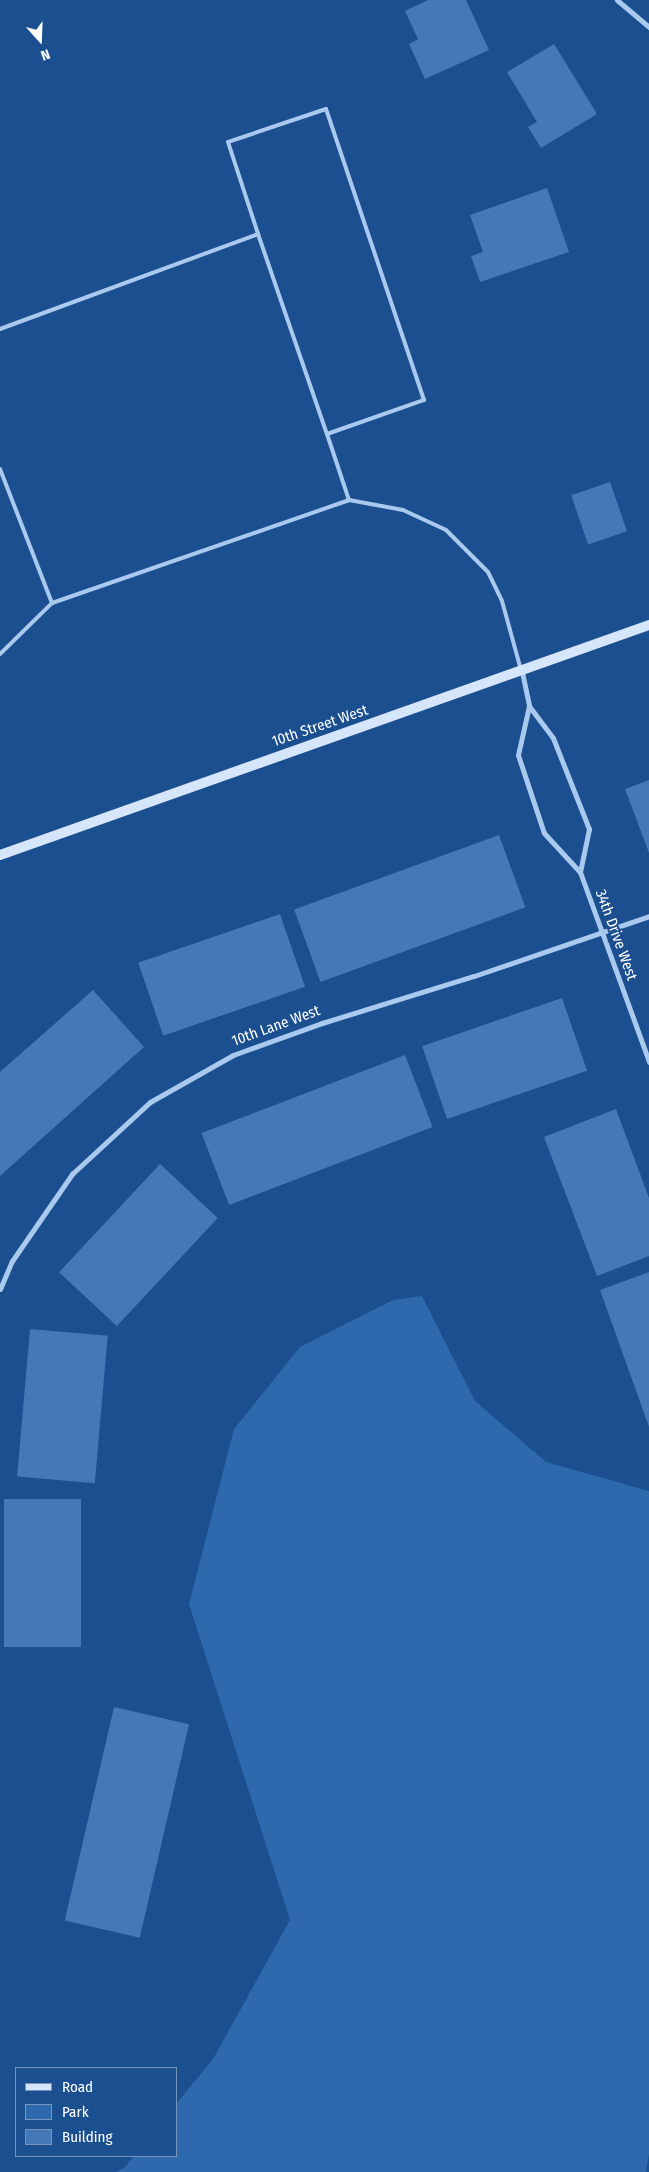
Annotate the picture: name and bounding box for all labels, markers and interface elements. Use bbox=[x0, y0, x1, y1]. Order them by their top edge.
north arrow bbox=[15, 15, 65, 65]
text: N bbox=[38, 45, 52, 64]
street label: 10th Street West bbox=[270, 701, 370, 751]
street label: 34th Drive West bbox=[591, 887, 641, 983]
street label: 10th Lane West bbox=[229, 1002, 323, 1050]
legend bbox=[15, 2067, 178, 2157]
text: Road bbox=[62, 2078, 93, 2096]
text: Park bbox=[62, 2103, 89, 2121]
text: Building bbox=[62, 2128, 113, 2146]

